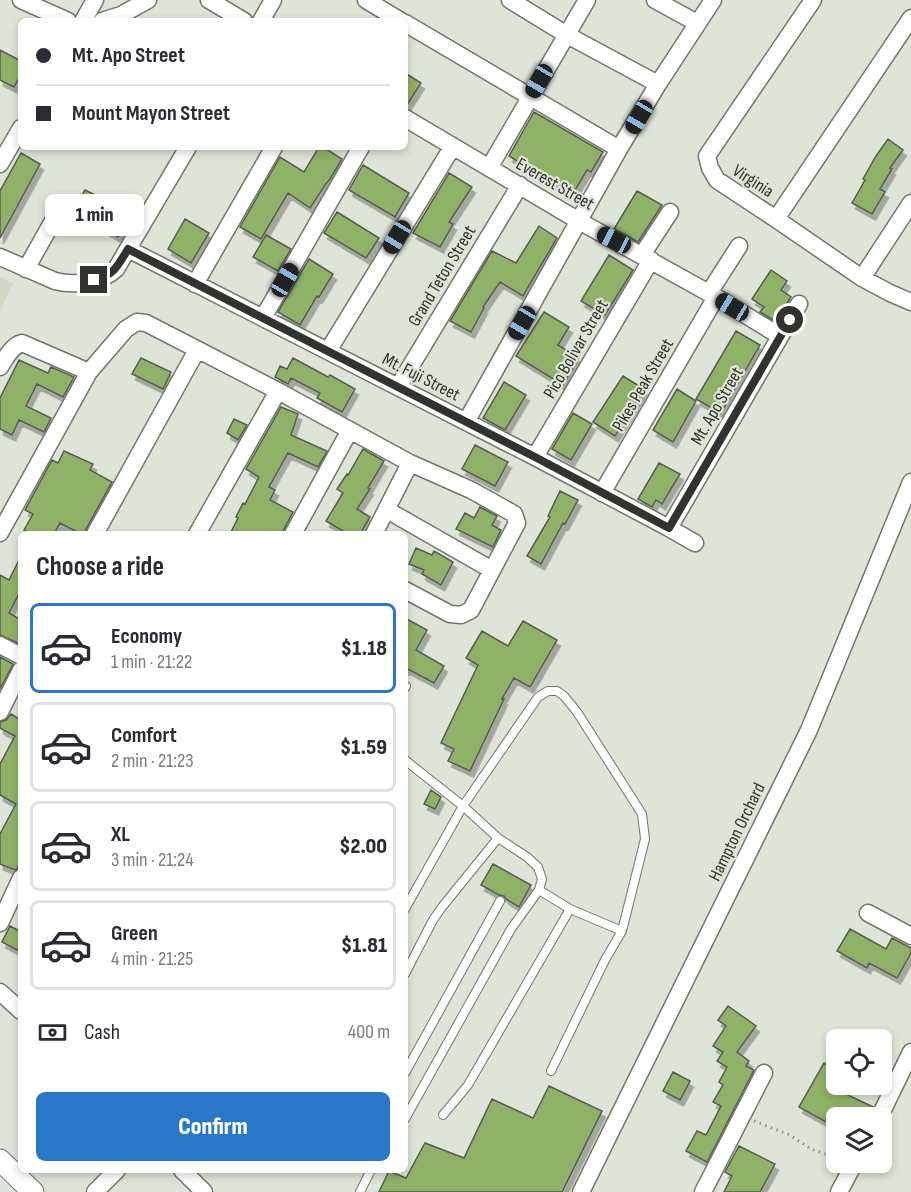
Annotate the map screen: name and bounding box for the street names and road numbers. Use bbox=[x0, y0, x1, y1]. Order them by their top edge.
street label: Everest Street bbox=[512, 153, 598, 215]
street label: Virginia bbox=[729, 160, 777, 202]
street label: Grand Teton Street bbox=[404, 221, 481, 330]
street label: Pico Bolivar Street bbox=[539, 295, 613, 402]
street label: Pikes Peak Street bbox=[608, 334, 678, 435]
street label: Mt. Fuji Street bbox=[379, 348, 464, 406]
street label: Mt. Apo Street bbox=[686, 363, 748, 449]
street label: Hampton Orchard bbox=[704, 780, 770, 884]

